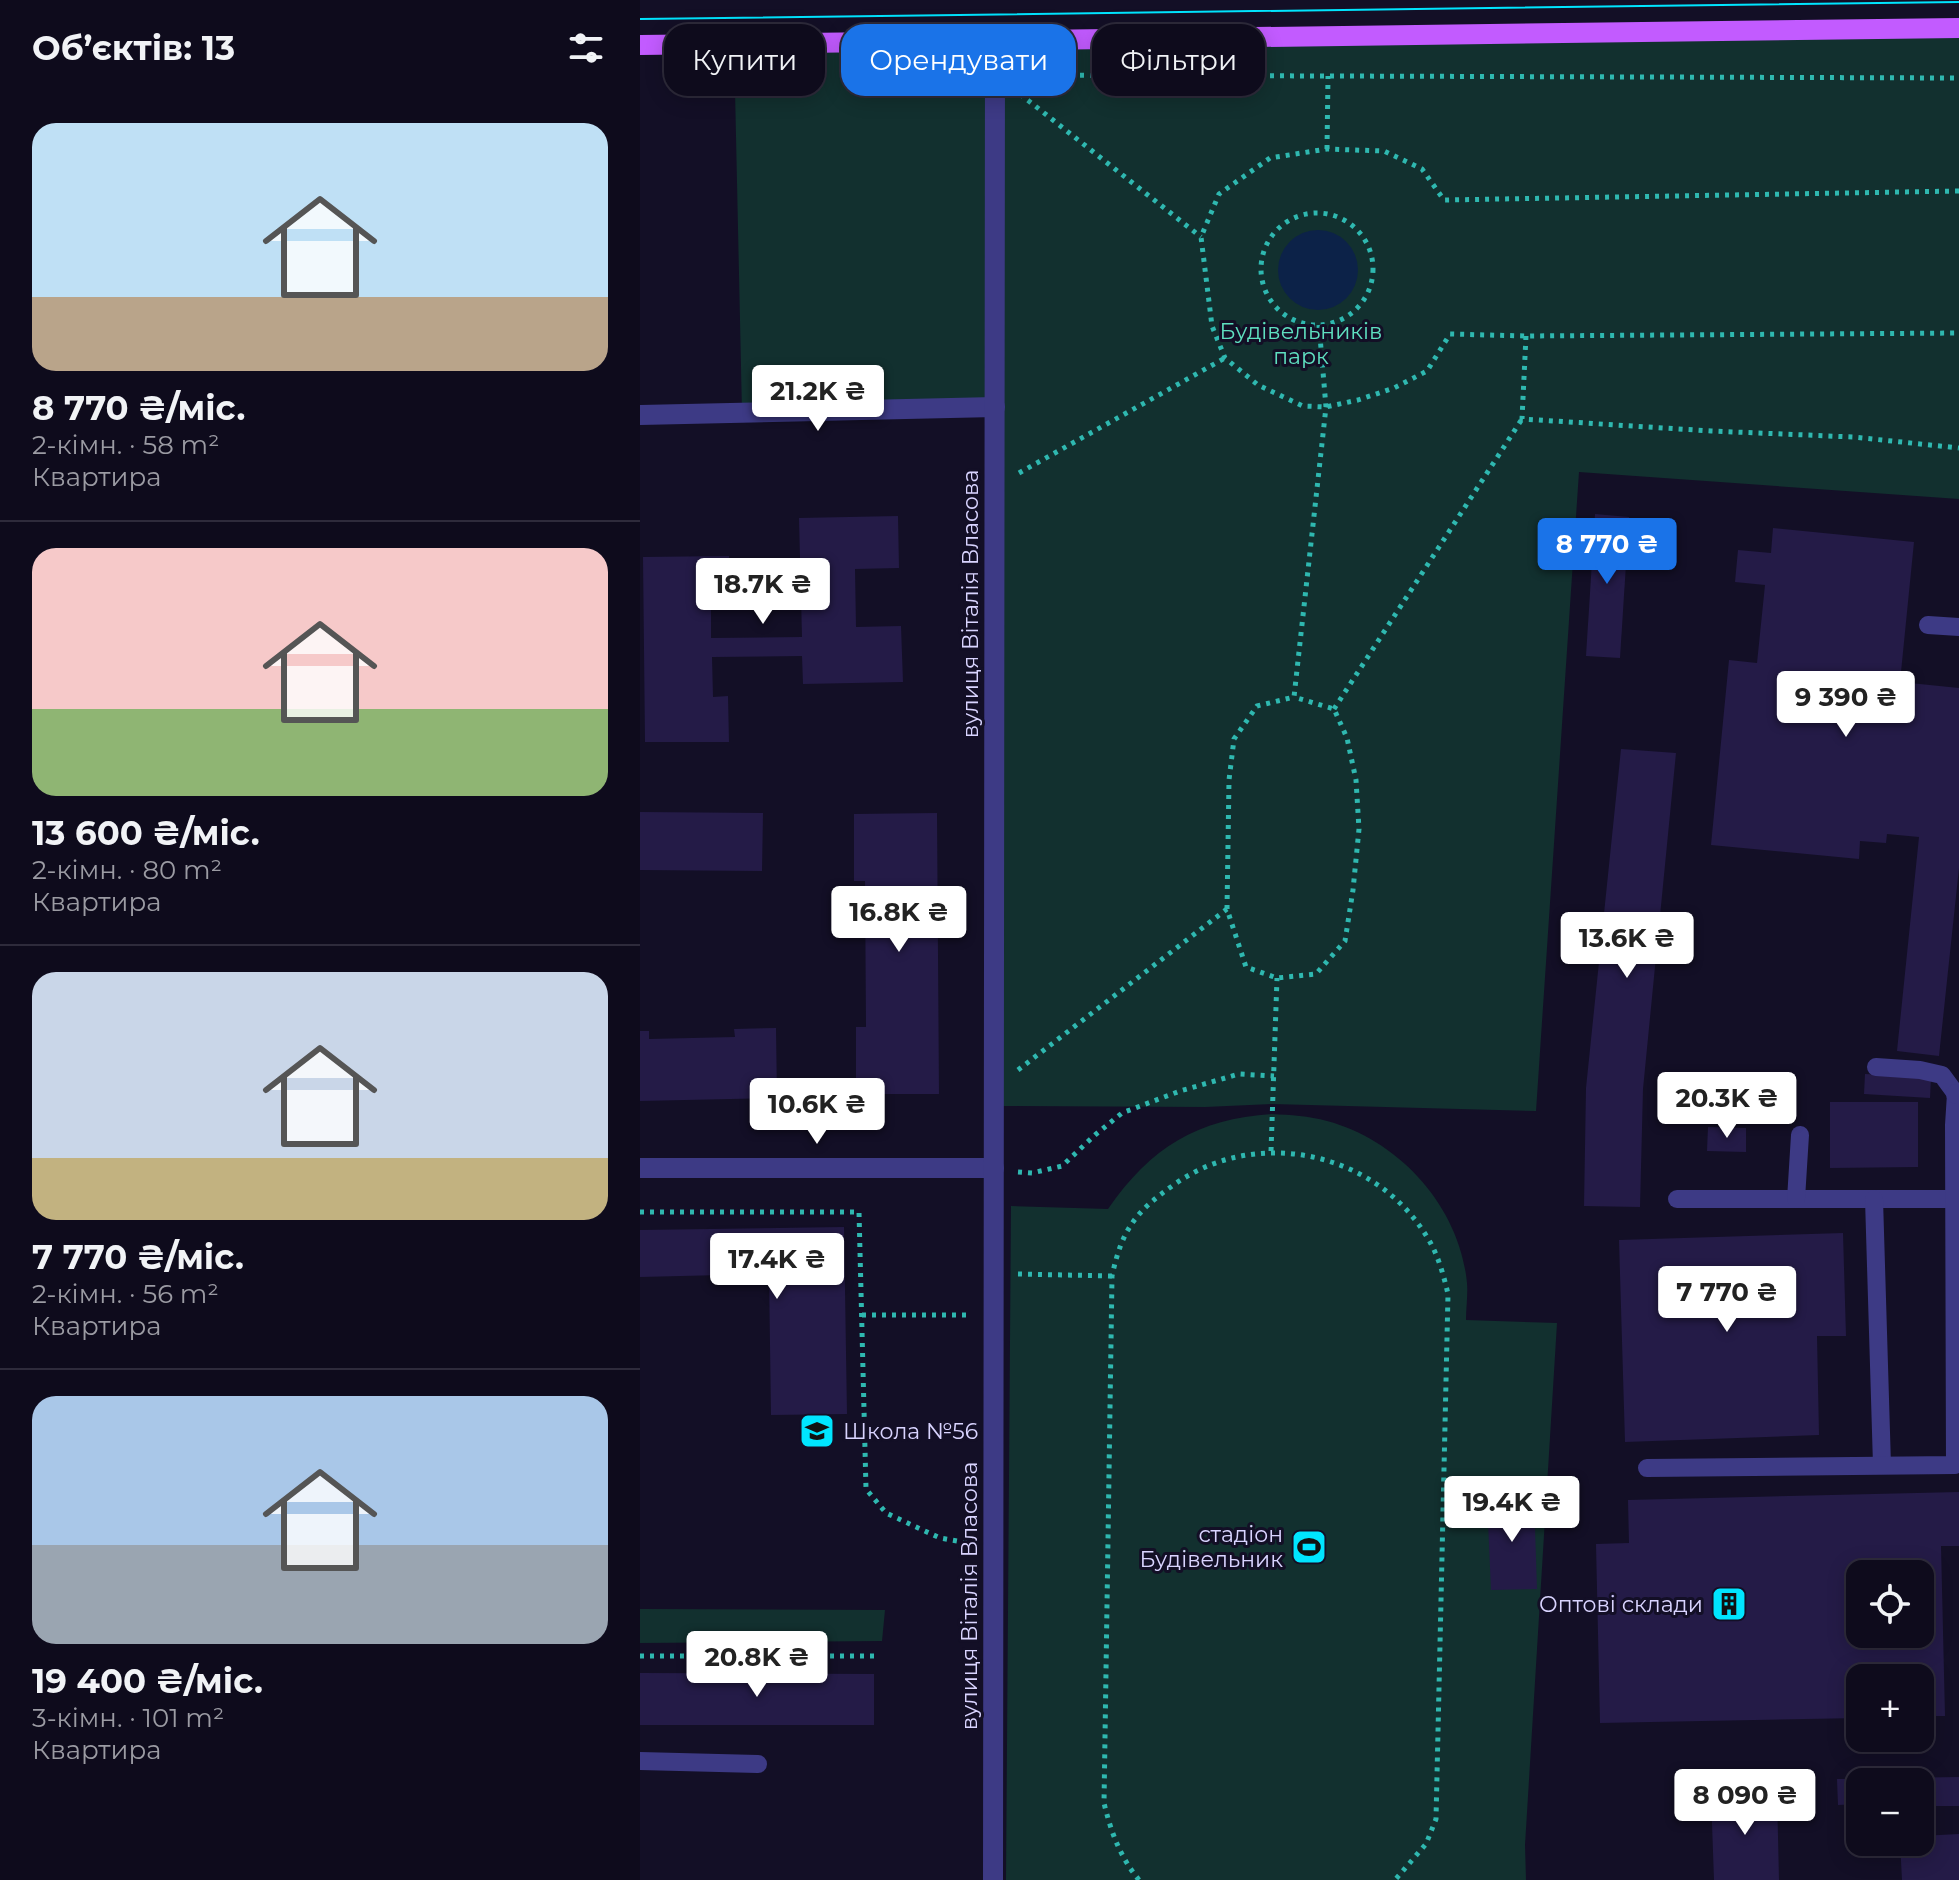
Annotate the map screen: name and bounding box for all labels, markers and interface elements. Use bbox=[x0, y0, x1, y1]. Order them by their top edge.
chip: Купити bbox=[664, 24, 825, 96]
chip: Орендувати bbox=[841, 24, 1076, 96]
chip: Фільтри bbox=[1092, 24, 1265, 96]
icon: filters bbox=[564, 26, 608, 70]
text: Об’єктів: 13 bbox=[32, 27, 235, 69]
icon: home bbox=[248, 175, 392, 319]
park label: Будівельників парк bbox=[1220, 318, 1382, 370]
pin: 21.2K ₴ bbox=[744, 365, 892, 433]
text: 21.2K ₴ bbox=[770, 375, 866, 407]
text: 8 770 ₴/міс. bbox=[32, 387, 245, 429]
text: 2-кімн. · 58 m² bbox=[32, 429, 219, 461]
text: Квартира bbox=[32, 461, 161, 493]
street label: вулиця Віталія Власова bbox=[957, 470, 984, 738]
pin: 8 770 ₴ bbox=[1533, 518, 1681, 586]
text: 8 770 ₴ bbox=[1556, 528, 1658, 560]
pin: 18.7K ₴ bbox=[689, 558, 837, 626]
text: 18.7K ₴ bbox=[714, 568, 812, 600]
icon: home bbox=[248, 600, 392, 744]
pin: 9 390 ₴ bbox=[1772, 671, 1920, 739]
text: 9 390 ₴ bbox=[1795, 681, 1897, 713]
text: 13 600 ₴/міс. bbox=[32, 812, 260, 854]
text: 2-кімн. · 80 m² bbox=[32, 854, 222, 886]
text: Квартира bbox=[32, 886, 161, 918]
pin: 16.8K ₴ bbox=[825, 886, 973, 954]
text: 16.8K ₴ bbox=[849, 896, 949, 928]
pin: 13.6K ₴ bbox=[1553, 912, 1701, 980]
text: 13.6K ₴ bbox=[1579, 922, 1675, 954]
icon: home bbox=[248, 1024, 392, 1168]
pin: 20.3K ₴ bbox=[1653, 1072, 1801, 1140]
pin: 10.6K ₴ bbox=[743, 1078, 891, 1146]
text: 20.3K ₴ bbox=[1675, 1082, 1779, 1114]
text: 10.6K ₴ bbox=[768, 1088, 866, 1120]
pin: 17.4K ₴ bbox=[703, 1233, 851, 1301]
text: 7 770 ₴/міс. bbox=[32, 1236, 244, 1278]
text: 17.4K ₴ bbox=[728, 1243, 826, 1275]
pin: 7 770 ₴ bbox=[1653, 1266, 1801, 1334]
text: 7 770 ₴ bbox=[1676, 1276, 1778, 1308]
text: 2-кімн. · 56 m² bbox=[32, 1278, 219, 1310]
text: Квартира bbox=[32, 1310, 161, 1342]
school or university icon: Школа №56 bbox=[798, 1412, 836, 1450]
place label: Школа №56 bbox=[843, 1418, 978, 1445]
icon: home bbox=[248, 1448, 392, 1592]
street label: вулиця Віталія Власова bbox=[956, 1462, 983, 1730]
pin: 19.4K ₴ bbox=[1438, 1476, 1586, 1544]
text: 19.4K ₴ bbox=[1462, 1486, 1562, 1518]
place label: стадіон Будівельник bbox=[1139, 1521, 1283, 1573]
sports icon: стадіон Будівельник bbox=[1290, 1528, 1328, 1566]
map controls bbox=[1846, 1560, 1934, 1856]
button: locate bbox=[1846, 1560, 1934, 1648]
building icon: Оптові склади bbox=[1710, 1585, 1748, 1623]
place label: Оптові склади bbox=[1539, 1591, 1703, 1618]
pin: 20.8K ₴ bbox=[683, 1631, 831, 1699]
text: 20.8K ₴ bbox=[705, 1641, 809, 1673]
text: 19 400 ₴/міс. bbox=[32, 1660, 263, 1702]
button: + bbox=[1846, 1664, 1934, 1752]
text: 3-кімн. · 101 m² bbox=[32, 1702, 224, 1734]
text: Квартира bbox=[32, 1734, 161, 1766]
button: − bbox=[1846, 1768, 1934, 1856]
pin: 8 090 ₴ bbox=[1671, 1769, 1819, 1837]
text: 8 090 ₴ bbox=[1692, 1779, 1798, 1811]

